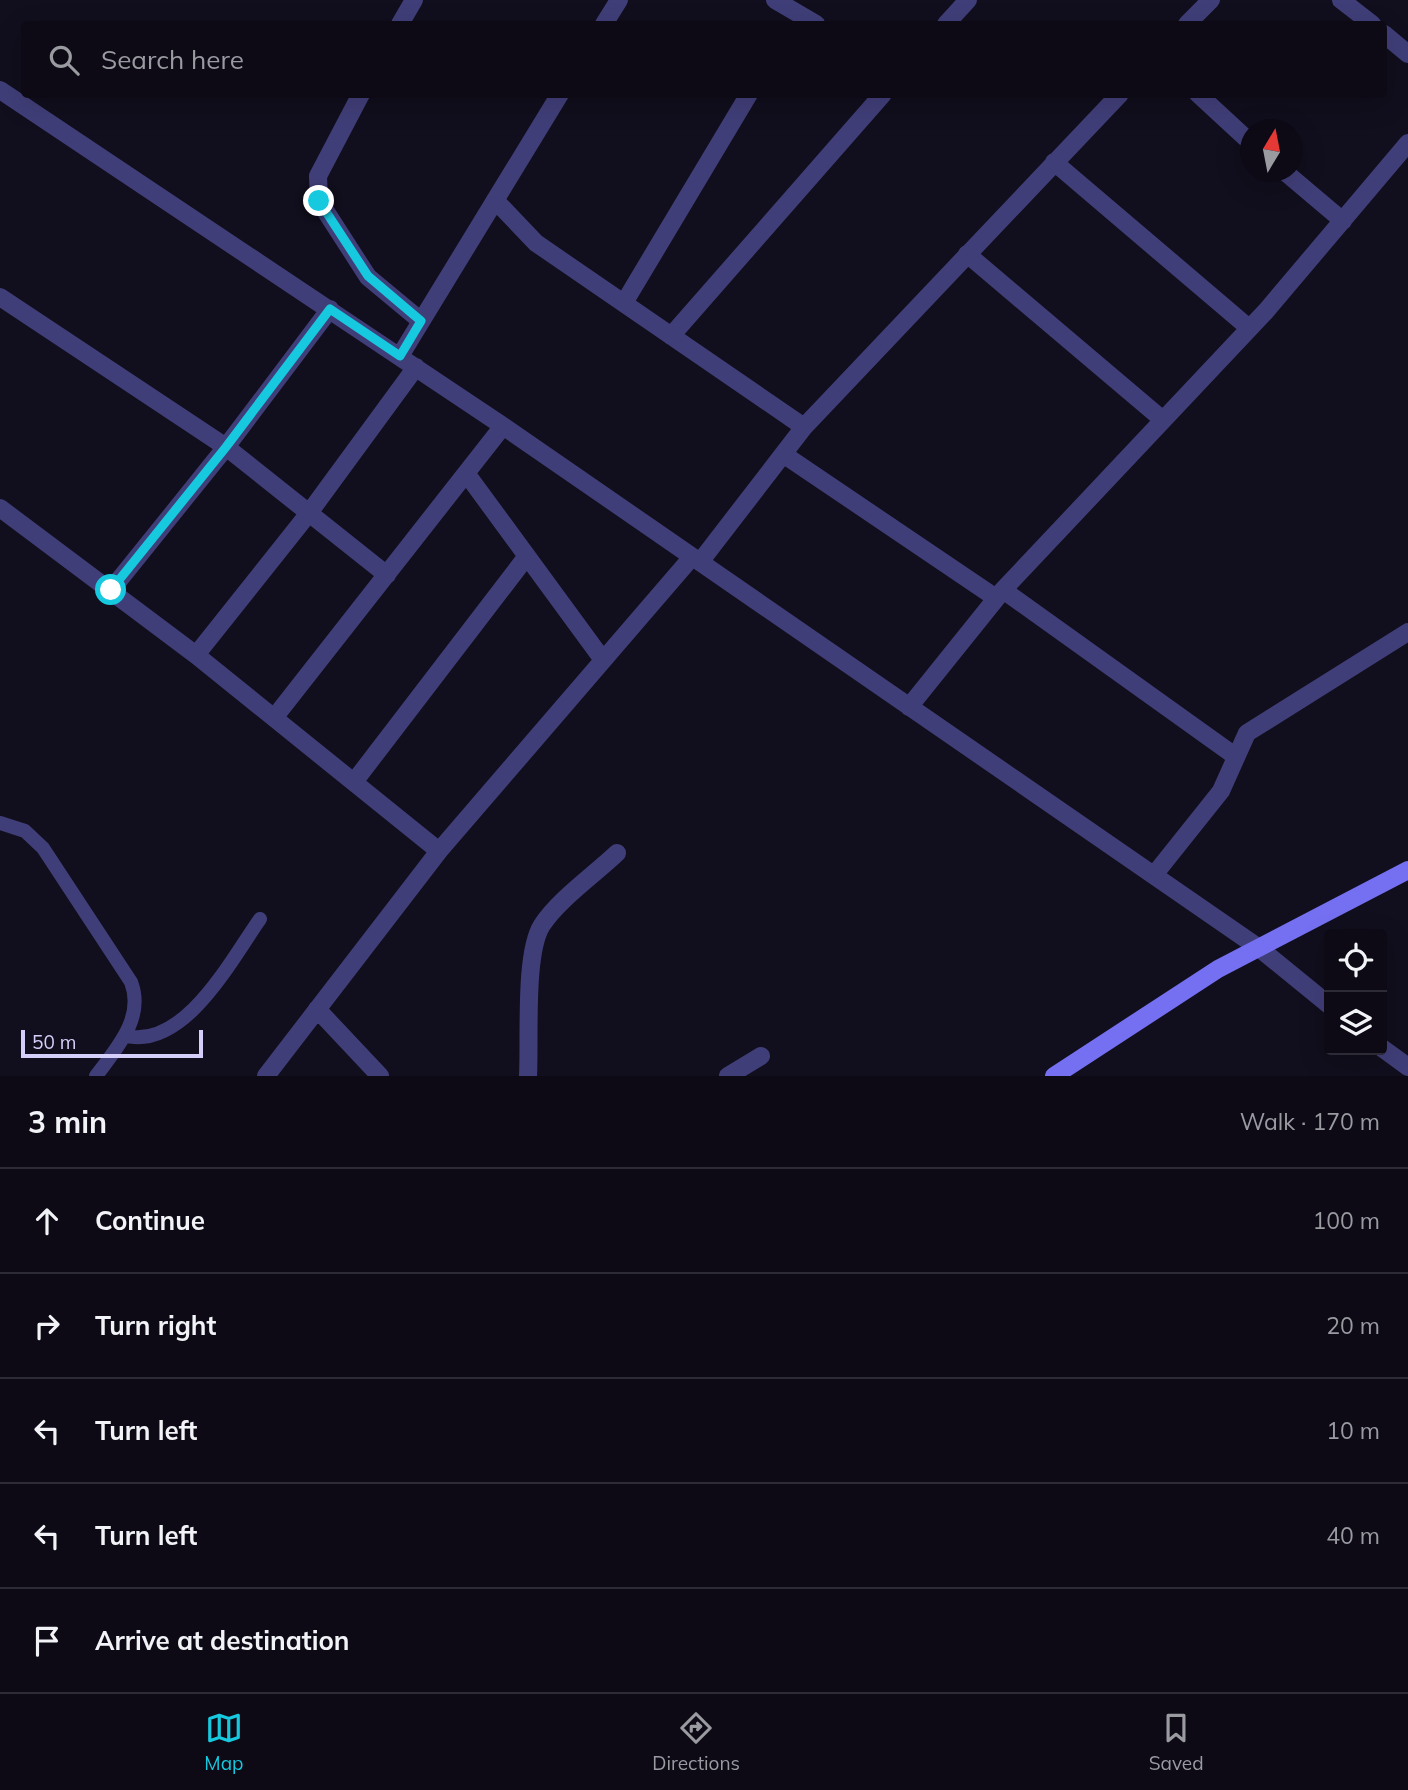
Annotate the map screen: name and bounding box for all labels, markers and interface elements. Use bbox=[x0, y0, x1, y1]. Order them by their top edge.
search box bbox=[21, 21, 1387, 98]
icon: search bbox=[45, 41, 83, 79]
text: Search here bbox=[101, 43, 244, 76]
north arrow bbox=[1240, 119, 1303, 182]
route end bbox=[303, 185, 334, 216]
route start bbox=[95, 574, 126, 605]
map controls bbox=[1324, 929, 1387, 1055]
button: locate bbox=[1324, 929, 1387, 992]
button: layers bbox=[1324, 992, 1387, 1055]
scale bar bbox=[21, 1027, 203, 1059]
text: 50 m bbox=[32, 1030, 76, 1054]
text: 3 min bbox=[28, 1103, 107, 1141]
text: Walk · 170 m bbox=[1240, 1107, 1380, 1136]
icon: ahead bbox=[28, 1202, 66, 1240]
text: Continue bbox=[95, 1204, 205, 1237]
text: 100 m bbox=[1312, 1206, 1380, 1235]
icon: right bbox=[28, 1307, 66, 1345]
text: Turn right bbox=[95, 1309, 216, 1342]
text: 20 m bbox=[1326, 1311, 1380, 1340]
icon: left bbox=[28, 1412, 66, 1450]
text: Turn left bbox=[95, 1414, 197, 1447]
text: 10 m bbox=[1326, 1416, 1380, 1445]
icon: left bbox=[28, 1517, 66, 1555]
text: Turn left bbox=[95, 1519, 197, 1552]
text: 40 m bbox=[1326, 1521, 1380, 1550]
icon: arrive bbox=[28, 1622, 66, 1660]
text: Arrive at destination bbox=[95, 1624, 350, 1657]
tab: Map bbox=[204, 1709, 243, 1775]
tab: Directions bbox=[652, 1709, 740, 1775]
tab: Saved bbox=[1149, 1709, 1204, 1775]

